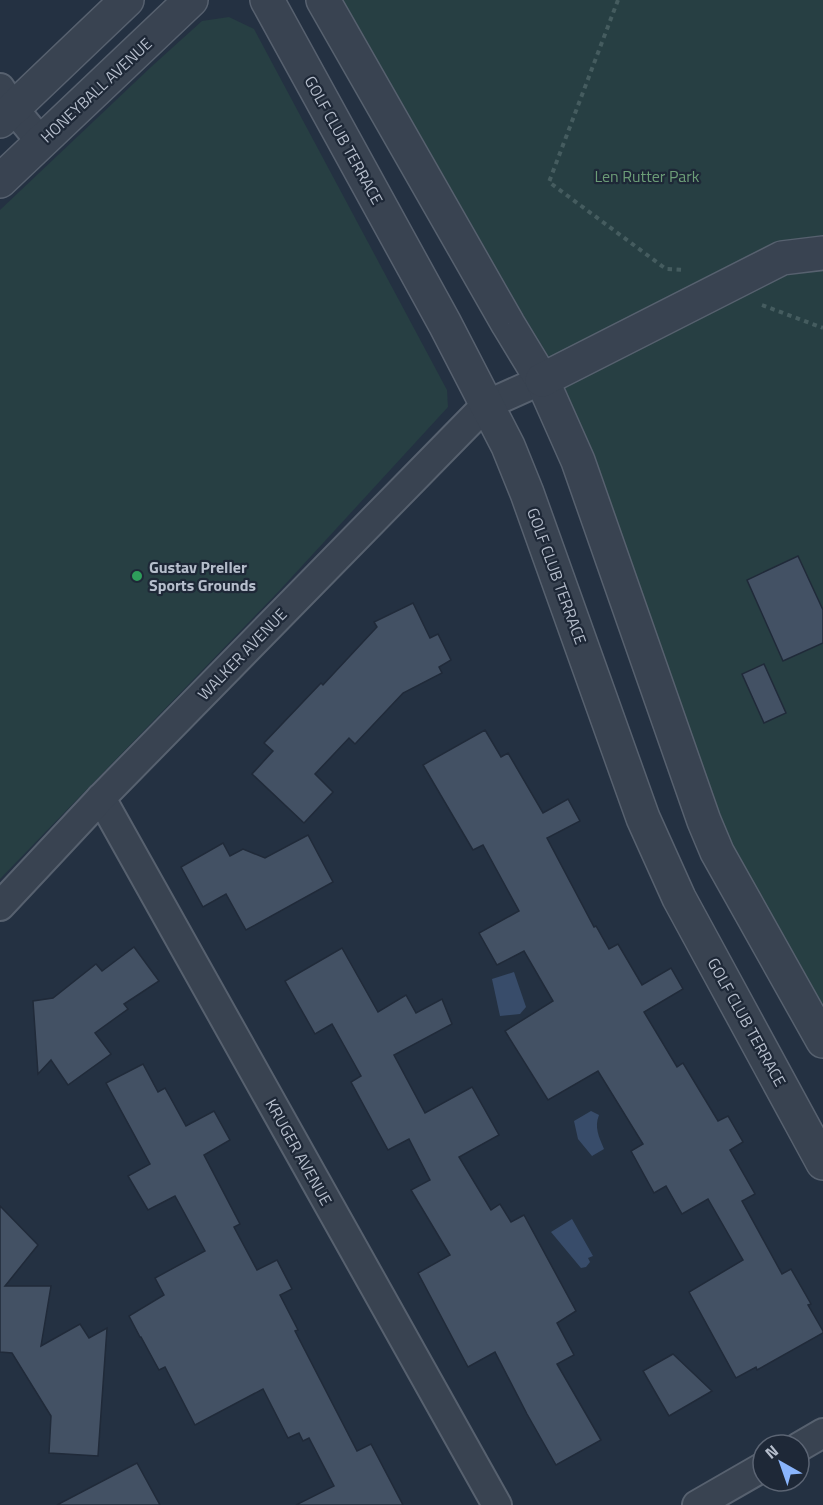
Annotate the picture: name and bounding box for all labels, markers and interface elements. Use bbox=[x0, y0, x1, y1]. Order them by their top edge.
street label: HONEYBALL AVENUE bbox=[35, 32, 157, 148]
street label: GOLF CLUB TERRACE bbox=[299, 71, 389, 209]
park label: Len Rutter Park bbox=[594, 164, 700, 188]
street label: GOLF CLUB TERRACE bbox=[521, 504, 593, 648]
place label: Gustav Preller Sports Grounds bbox=[149, 555, 256, 597]
marker: Gustav Preller Sports Grounds bbox=[130, 569, 144, 583]
street label: WALKER AVENUE bbox=[192, 603, 292, 705]
street label: GOLF CLUB TERRACE bbox=[702, 953, 792, 1091]
street label: KRUGER AVENUE bbox=[260, 1094, 338, 1210]
north arrow bbox=[751, 1433, 811, 1493]
text: N bbox=[759, 1439, 783, 1464]

